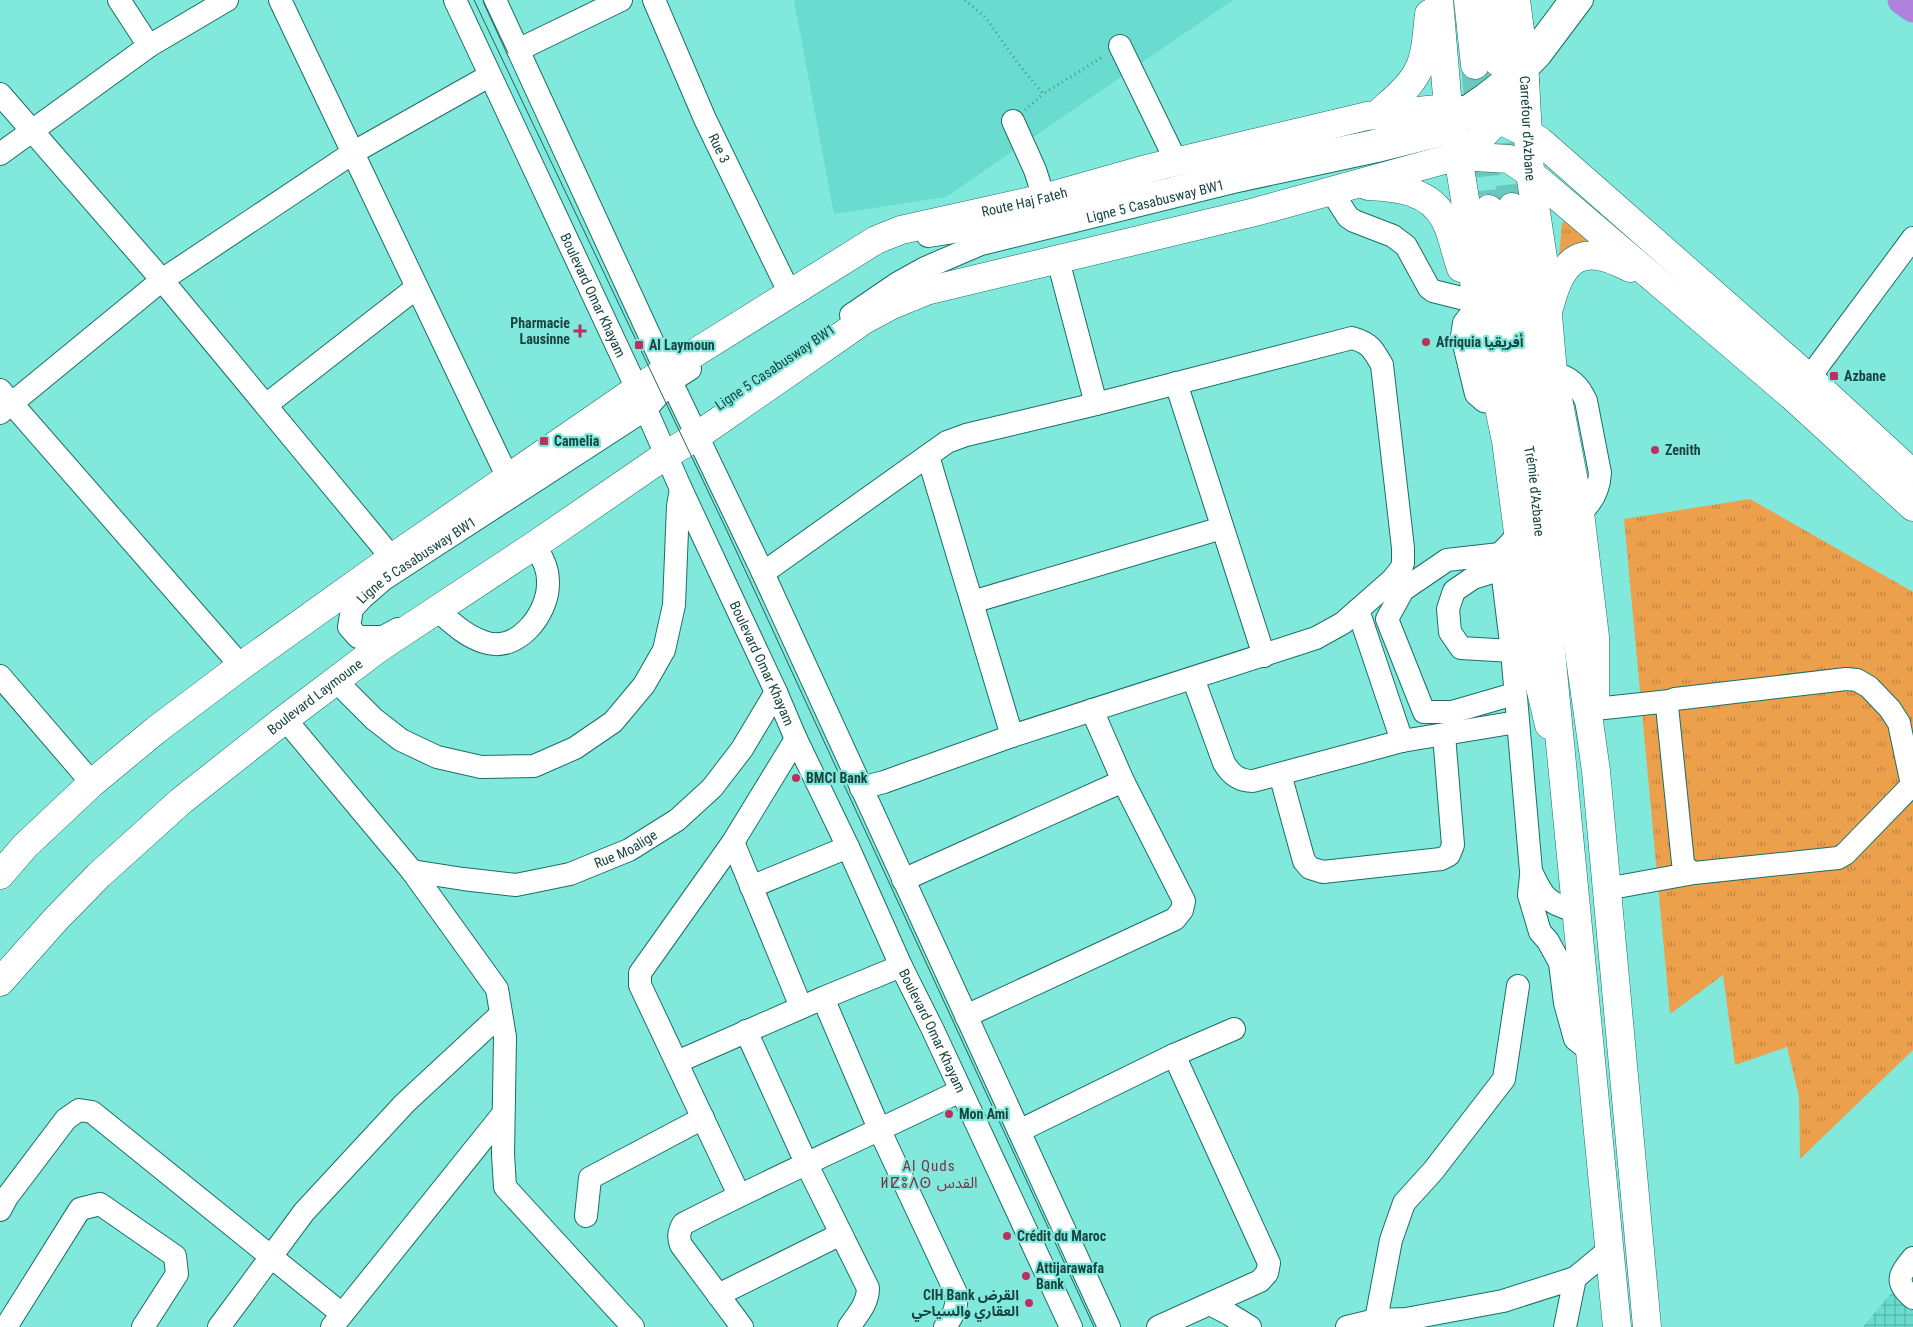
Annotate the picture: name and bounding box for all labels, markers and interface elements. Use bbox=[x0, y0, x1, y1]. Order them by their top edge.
street label: Carrefour d'Azbane bbox=[1517, 75, 1539, 182]
street label: Rue 3 bbox=[705, 131, 733, 166]
street label: Ligne 5 Casabusway BW1 bbox=[1085, 177, 1226, 226]
street label: Route Haj Fateh bbox=[980, 184, 1069, 220]
street label: Boulevard Omar Khayam bbox=[557, 231, 629, 360]
place label: Pharmacie Lausinne bbox=[510, 315, 570, 347]
street label: Ligne 5 Casabusway BW1 bbox=[712, 321, 838, 413]
marker: Pharmacie Lausinne bbox=[574, 325, 586, 337]
place label: Afriquia أفريقيا bbox=[1436, 333, 1524, 351]
marker: Afriquia أفريقيا bbox=[1420, 336, 1432, 348]
place label: Al Laymoun bbox=[649, 337, 715, 353]
marker: Al Laymoun bbox=[633, 339, 645, 351]
place label: Azbane bbox=[1844, 368, 1886, 384]
marker: Azbane bbox=[1828, 370, 1840, 382]
place label: Camelia bbox=[554, 433, 600, 449]
marker: Camelia bbox=[538, 435, 550, 447]
place label: Zenith bbox=[1665, 442, 1701, 458]
street label: Trémie d'Azbane bbox=[1521, 444, 1548, 537]
marker: Zenith bbox=[1649, 444, 1661, 456]
street label: Ligne 5 Casabusway BW1 bbox=[353, 513, 479, 607]
street label: Boulevard Omar Khayam bbox=[727, 598, 797, 728]
street label: Boulevard Laymoune bbox=[264, 655, 366, 738]
place label: BMCI Bank bbox=[806, 770, 868, 786]
marker: BMCI Bank bbox=[790, 772, 802, 784]
street label: Rue Moalige bbox=[592, 826, 660, 871]
street label: Boulevard Omar Khayam bbox=[896, 966, 969, 1095]
place label: Mon Ami bbox=[959, 1106, 1009, 1122]
marker: Mon Ami bbox=[943, 1108, 955, 1120]
district label: Al Quds ⵍⵇⵓⴷⵙ القدس bbox=[880, 1157, 978, 1192]
place label: Crédit du Maroc bbox=[1017, 1228, 1107, 1244]
marker: Crédit du Maroc bbox=[1001, 1230, 1013, 1242]
place label: Attijarawafa Bank bbox=[1036, 1260, 1104, 1292]
marker: Attijarawafa Bank bbox=[1020, 1270, 1032, 1282]
place label: CIH Bank القرض العقاري والسياحي bbox=[912, 1287, 1019, 1322]
marker: CIH Bank القرض العقاري والسياحي bbox=[1023, 1297, 1035, 1309]

